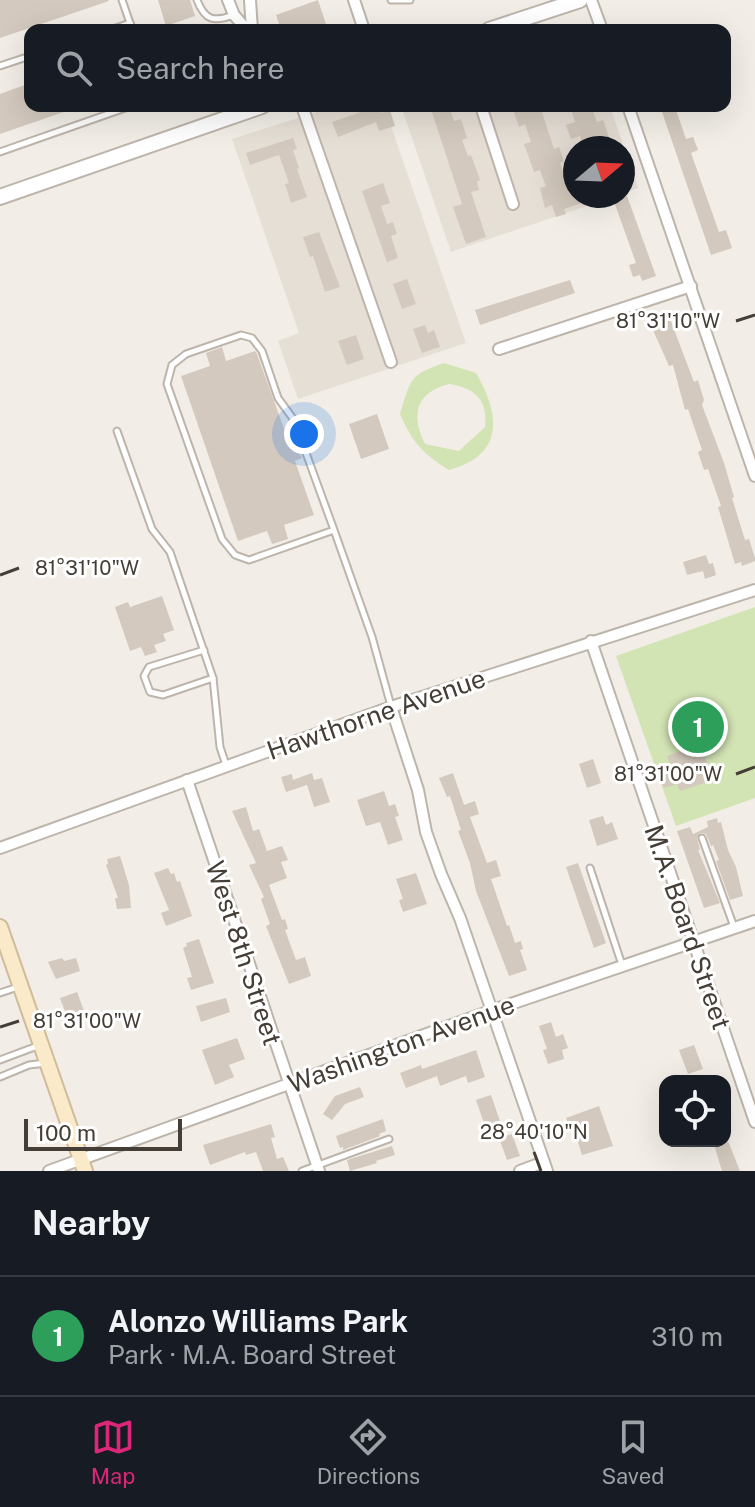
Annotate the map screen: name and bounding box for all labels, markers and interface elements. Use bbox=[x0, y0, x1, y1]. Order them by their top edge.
search box bbox=[24, 24, 731, 112]
icon: search bbox=[52, 46, 96, 90]
text: Search here bbox=[116, 50, 284, 86]
north arrow bbox=[563, 136, 635, 208]
text: 81°31'10"W bbox=[616, 309, 720, 333]
your location bbox=[284, 414, 324, 454]
text: 81°31'10"W bbox=[35, 556, 139, 580]
street label: Hawthorne Avenue bbox=[263, 662, 489, 766]
pin: 1 bbox=[672, 697, 724, 757]
text: 81°31'00"W bbox=[614, 762, 722, 786]
street label: M.A. Board Street bbox=[638, 821, 738, 1033]
street label: West 8th Street bbox=[200, 857, 288, 1049]
street label: Washington Avenue bbox=[283, 989, 519, 1099]
text: 81°31'00"W bbox=[33, 1009, 141, 1033]
map controls bbox=[659, 1075, 731, 1147]
button: locate bbox=[659, 1075, 731, 1147]
scale bar bbox=[24, 1115, 182, 1151]
text: 100 m bbox=[36, 1120, 96, 1146]
text: 28°40'10"N bbox=[480, 1120, 588, 1144]
text: Nearby bbox=[32, 1203, 150, 1243]
text: Alonzo Williams Park bbox=[108, 1303, 408, 1339]
text: 1 bbox=[52, 1321, 64, 1352]
text: 310 m bbox=[651, 1321, 723, 1352]
text: Park · M.A. Board Street bbox=[108, 1339, 396, 1370]
tab: Map bbox=[91, 1415, 135, 1489]
tab: Directions bbox=[317, 1415, 420, 1489]
tab: Saved bbox=[601, 1415, 664, 1489]

